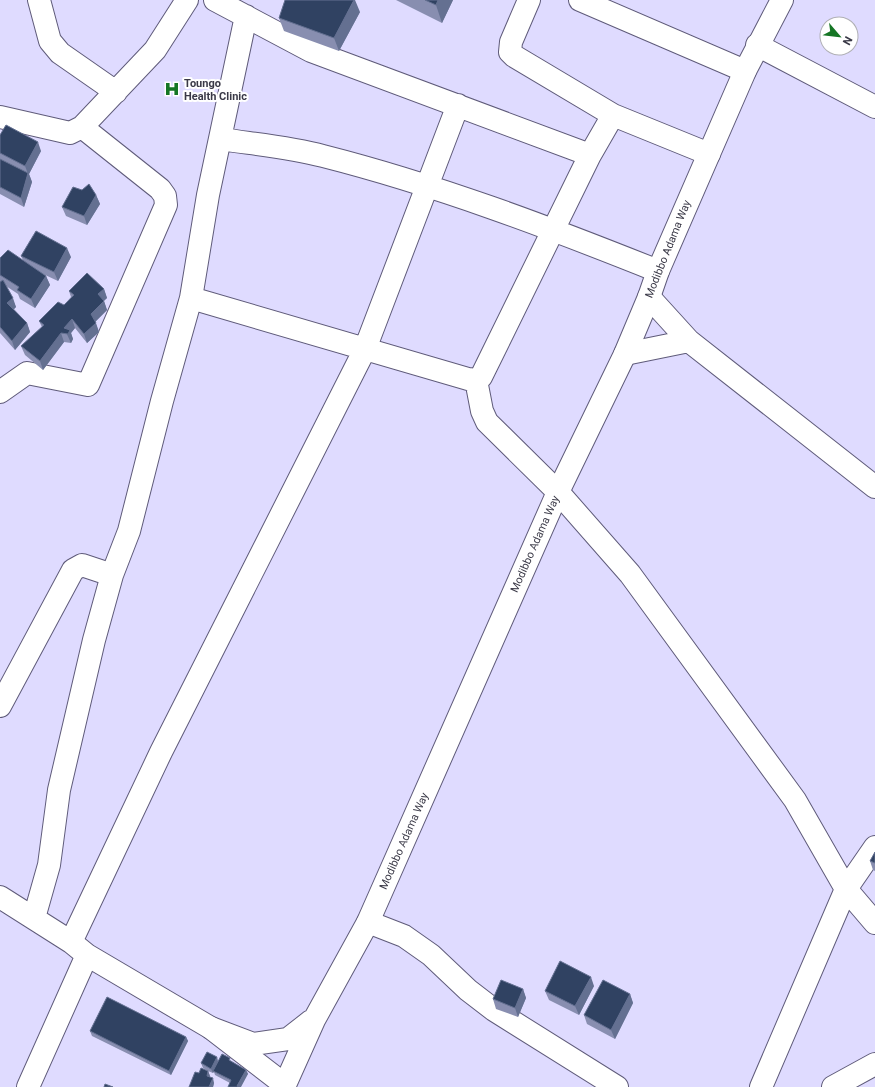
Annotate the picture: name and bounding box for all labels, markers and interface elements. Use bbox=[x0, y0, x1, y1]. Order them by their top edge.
north arrow bbox=[819, 16, 859, 56]
text: N bbox=[840, 34, 855, 47]
place label: Toungo Health Clinic bbox=[184, 77, 247, 103]
hospital icon: Toungo Health Clinic bbox=[163, 80, 181, 98]
street label: Modibbo Adama Way bbox=[642, 197, 694, 300]
street label: Modibbo Adama Way bbox=[508, 493, 563, 594]
street label: Modibbo Adama Way bbox=[377, 790, 432, 891]

